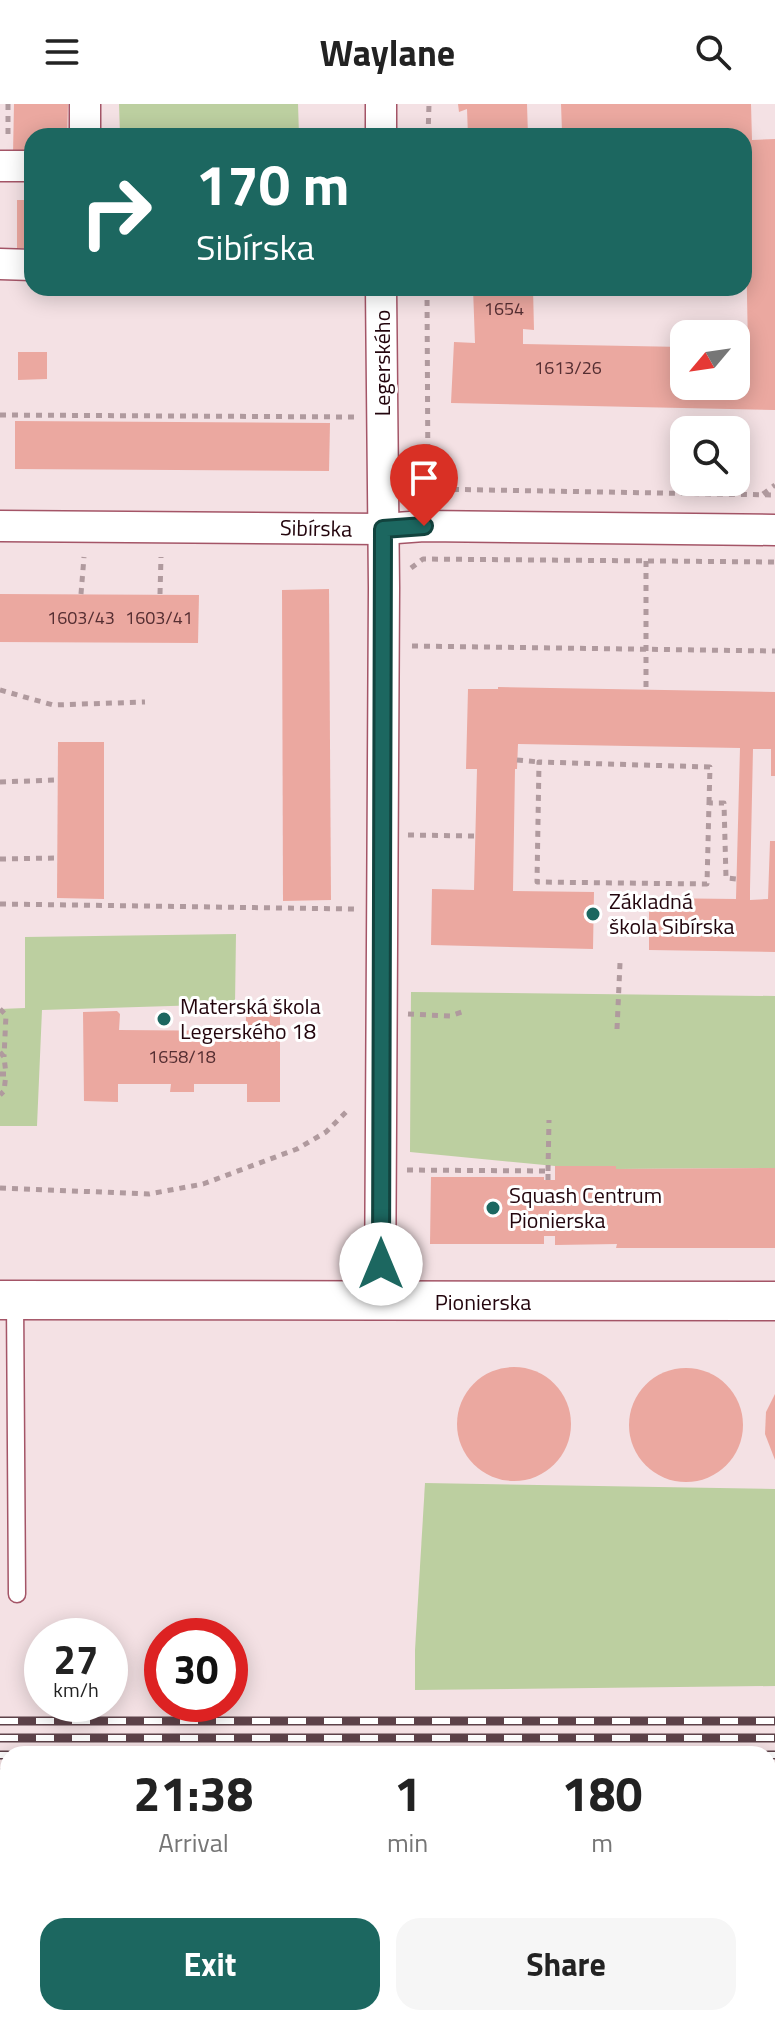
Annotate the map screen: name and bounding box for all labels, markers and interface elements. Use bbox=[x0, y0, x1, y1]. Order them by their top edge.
text: Waylane bbox=[320, 25, 455, 80]
icon: menu bbox=[40, 30, 84, 74]
icon: search bbox=[691, 30, 735, 74]
text: 170 m bbox=[196, 142, 349, 227]
icon: right bbox=[64, 160, 168, 264]
text: Sibírska bbox=[196, 219, 315, 274]
house number: 1654 bbox=[484, 295, 524, 322]
street label: Legerského bbox=[365, 310, 399, 416]
north arrow bbox=[670, 320, 750, 400]
map controls bbox=[670, 320, 750, 496]
house number: 1613/26 bbox=[534, 354, 602, 381]
button: search bbox=[670, 416, 750, 496]
pin bbox=[390, 444, 458, 526]
icon: arrive bbox=[402, 456, 446, 500]
street label: Sibírska bbox=[279, 510, 353, 546]
house number: 1603/43 bbox=[47, 604, 115, 631]
house number: 1603/41 bbox=[125, 604, 193, 631]
place label: Základná škola Sibírska bbox=[609, 884, 735, 943]
marker: Základná škola Sibírska bbox=[584, 905, 602, 923]
place label: Materská škola Legerského 18 bbox=[180, 989, 321, 1048]
marker: Materská škola Legerského 18 bbox=[155, 1010, 173, 1028]
house number: 1658/18 bbox=[148, 1043, 216, 1070]
place label: Squash Centrum Pionierska bbox=[509, 1178, 662, 1237]
marker: Squash Centrum Pionierska bbox=[484, 1199, 502, 1217]
position arrow bbox=[339, 1222, 423, 1306]
street label: Pionierska bbox=[435, 1285, 531, 1319]
speed limit sign: 30 bbox=[144, 1618, 248, 1722]
text: 27 bbox=[54, 1629, 98, 1690]
text: km/h bbox=[53, 1674, 99, 1705]
text: 21:38 bbox=[134, 1757, 253, 1830]
text: 1 bbox=[394, 1757, 421, 1830]
text: 180 bbox=[562, 1757, 642, 1830]
text: Arrival bbox=[158, 1823, 229, 1862]
text: min bbox=[387, 1823, 428, 1862]
text: m bbox=[591, 1823, 613, 1862]
button: Exit bbox=[40, 1918, 380, 2010]
button: Share bbox=[396, 1918, 736, 2010]

